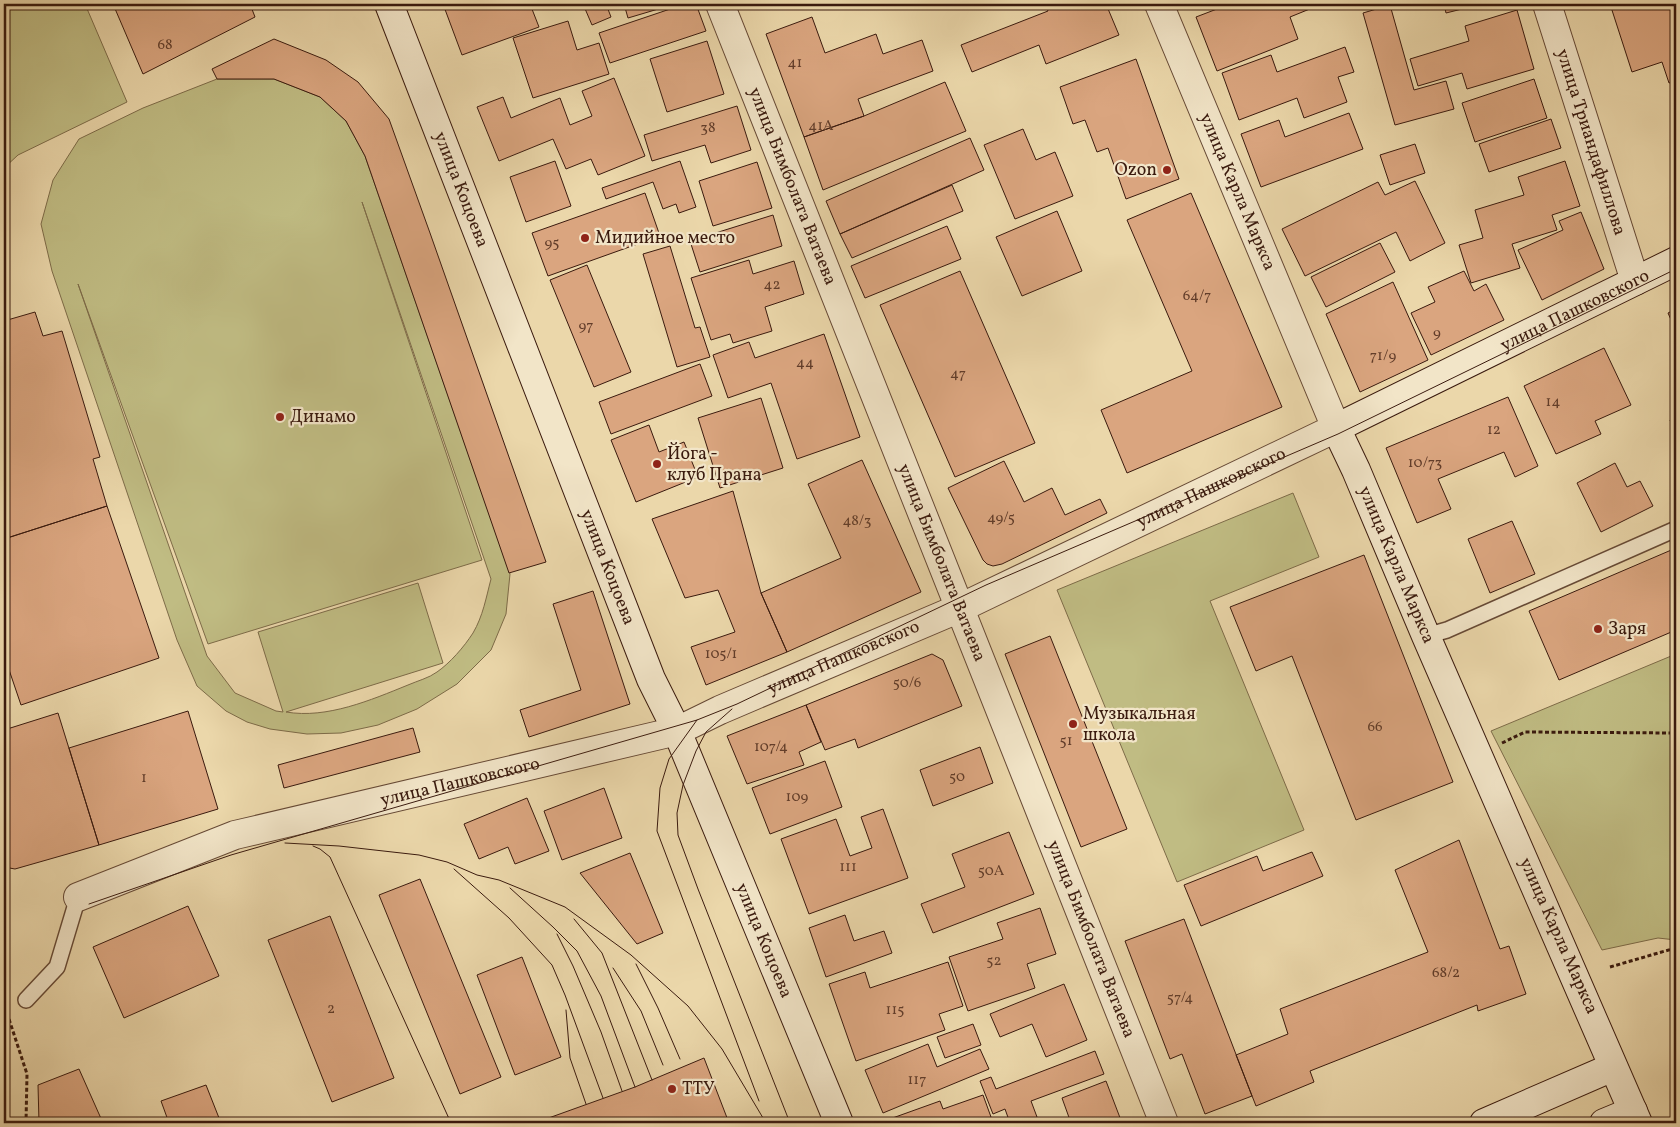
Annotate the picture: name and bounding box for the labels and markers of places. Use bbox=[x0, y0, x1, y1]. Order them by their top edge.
place label: Ozon bbox=[1115, 158, 1157, 183]
marker: Ozon bbox=[1161, 164, 1173, 176]
place label: Мидийное место bbox=[595, 226, 735, 251]
marker: Мидийное место bbox=[579, 232, 591, 244]
place label: Динамо bbox=[290, 405, 356, 430]
marker: Динамо bbox=[274, 411, 286, 423]
place label: Йога - клуб Прана bbox=[667, 442, 762, 488]
marker: Йога - клуб Прана bbox=[651, 458, 663, 470]
place label: Заря bbox=[1608, 617, 1646, 642]
marker: Заря bbox=[1592, 623, 1604, 635]
place label: Музыкальная школа bbox=[1083, 702, 1196, 748]
marker: Музыкальная школа bbox=[1067, 718, 1079, 730]
place label: ТТУ bbox=[682, 1077, 715, 1102]
marker: ТТУ bbox=[666, 1083, 678, 1095]

